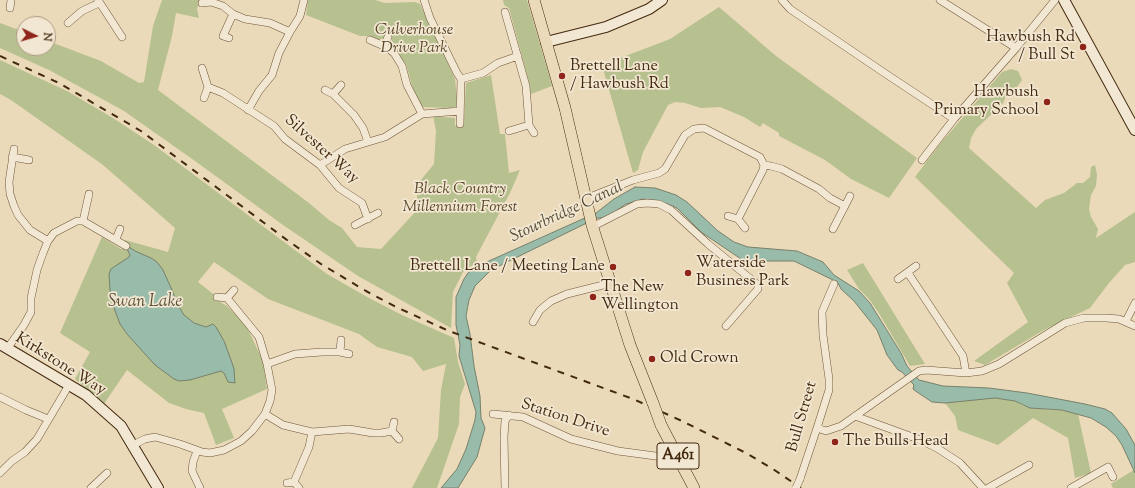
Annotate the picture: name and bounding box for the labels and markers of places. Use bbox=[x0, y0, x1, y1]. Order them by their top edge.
place label: Hawbush Rd / Bull St bbox=[986, 28, 1075, 66]
marker: Hawbush Rd / Bull St bbox=[1078, 42, 1088, 52]
place label: Brettell Lane / Hawbush Rd bbox=[570, 57, 669, 95]
marker: Brettell Lane / Hawbush Rd bbox=[557, 71, 567, 81]
place label: Hawbush Primary School bbox=[934, 83, 1039, 121]
marker: Hawbush Primary School bbox=[1042, 97, 1052, 107]
place label: Waterside Business Park bbox=[696, 254, 789, 292]
place label: Brettell Lane / Meeting Lane bbox=[410, 257, 605, 277]
marker: Brettell Lane / Meeting Lane bbox=[608, 262, 618, 272]
marker: Waterside Business Park bbox=[683, 268, 693, 278]
place label: The New Wellington bbox=[601, 278, 679, 316]
marker: The New Wellington bbox=[588, 292, 598, 302]
place label: Old Crown bbox=[660, 349, 739, 369]
marker: Old Crown bbox=[647, 354, 657, 364]
place label: The Bulls Head bbox=[843, 432, 949, 452]
marker: The Bulls Head bbox=[830, 437, 840, 447]

